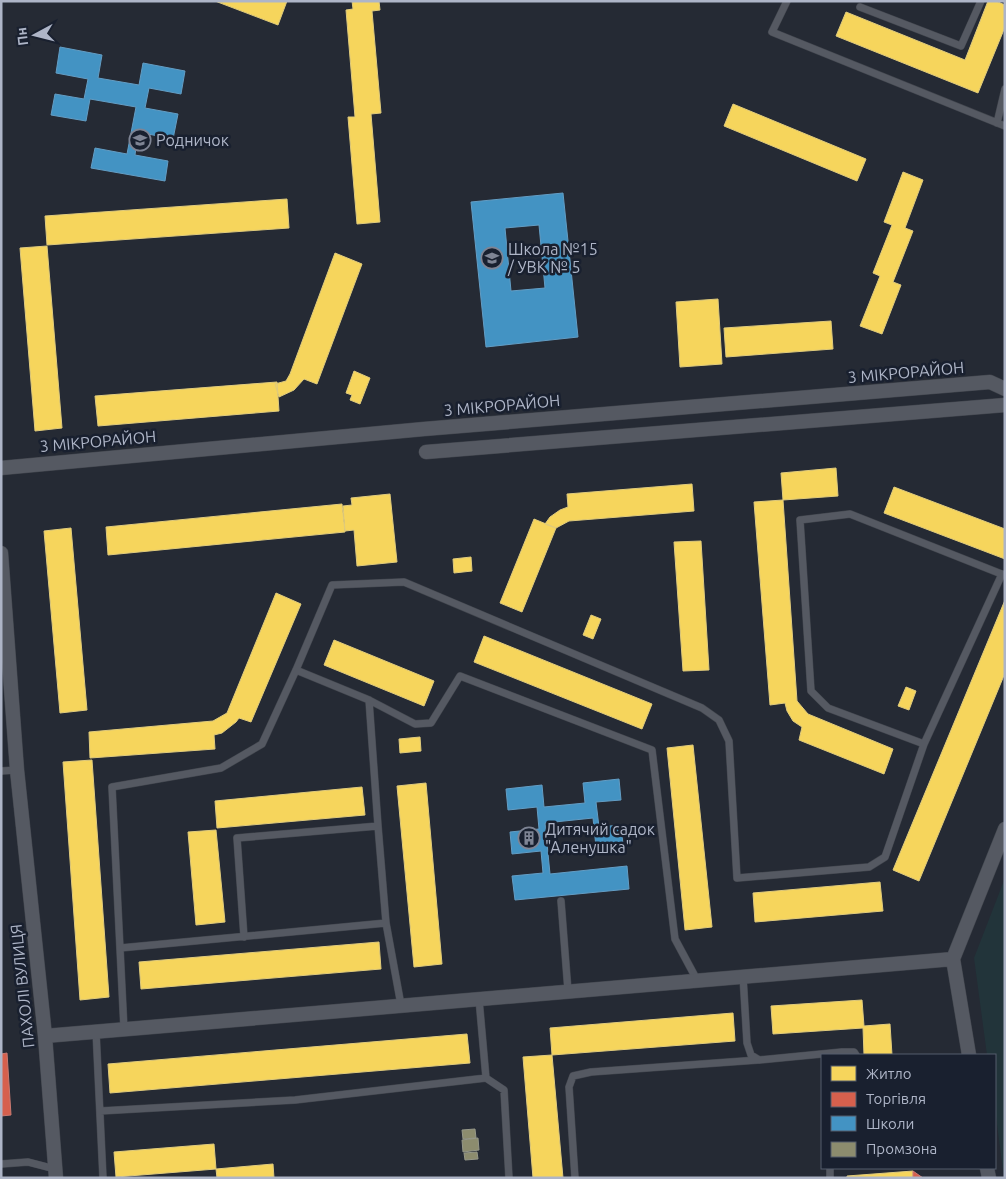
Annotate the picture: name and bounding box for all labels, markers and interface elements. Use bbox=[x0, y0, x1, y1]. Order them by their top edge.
north arrow bbox=[10, 10, 60, 60]
text: Пн bbox=[13, 26, 31, 47]
school or university icon: Родничок bbox=[128, 128, 152, 152]
place label: Родничок bbox=[156, 131, 229, 149]
place label: Школа №15 / УВК № 5 bbox=[507, 240, 598, 276]
school or university icon: Школа №15 / УВК № 5 bbox=[480, 246, 504, 270]
street label: 3 МІКРОРАЙОН bbox=[847, 357, 965, 386]
street label: 3 МІКРОРАЙОН bbox=[443, 390, 561, 419]
street label: 3 МІКРОРАЙОН bbox=[39, 426, 157, 455]
place label: Дитячий садок "Аленушка" bbox=[545, 820, 655, 856]
building icon: Дитячий садок "Аленушка" bbox=[517, 826, 541, 850]
street label: ПАХОЛІ ВУЛИЦЯ bbox=[7, 923, 37, 1049]
legend bbox=[821, 1054, 996, 1169]
text: Житло bbox=[866, 1065, 912, 1082]
text: Торгівля bbox=[866, 1090, 926, 1107]
text: Школи bbox=[866, 1115, 914, 1132]
text: Промзона bbox=[866, 1140, 937, 1157]

